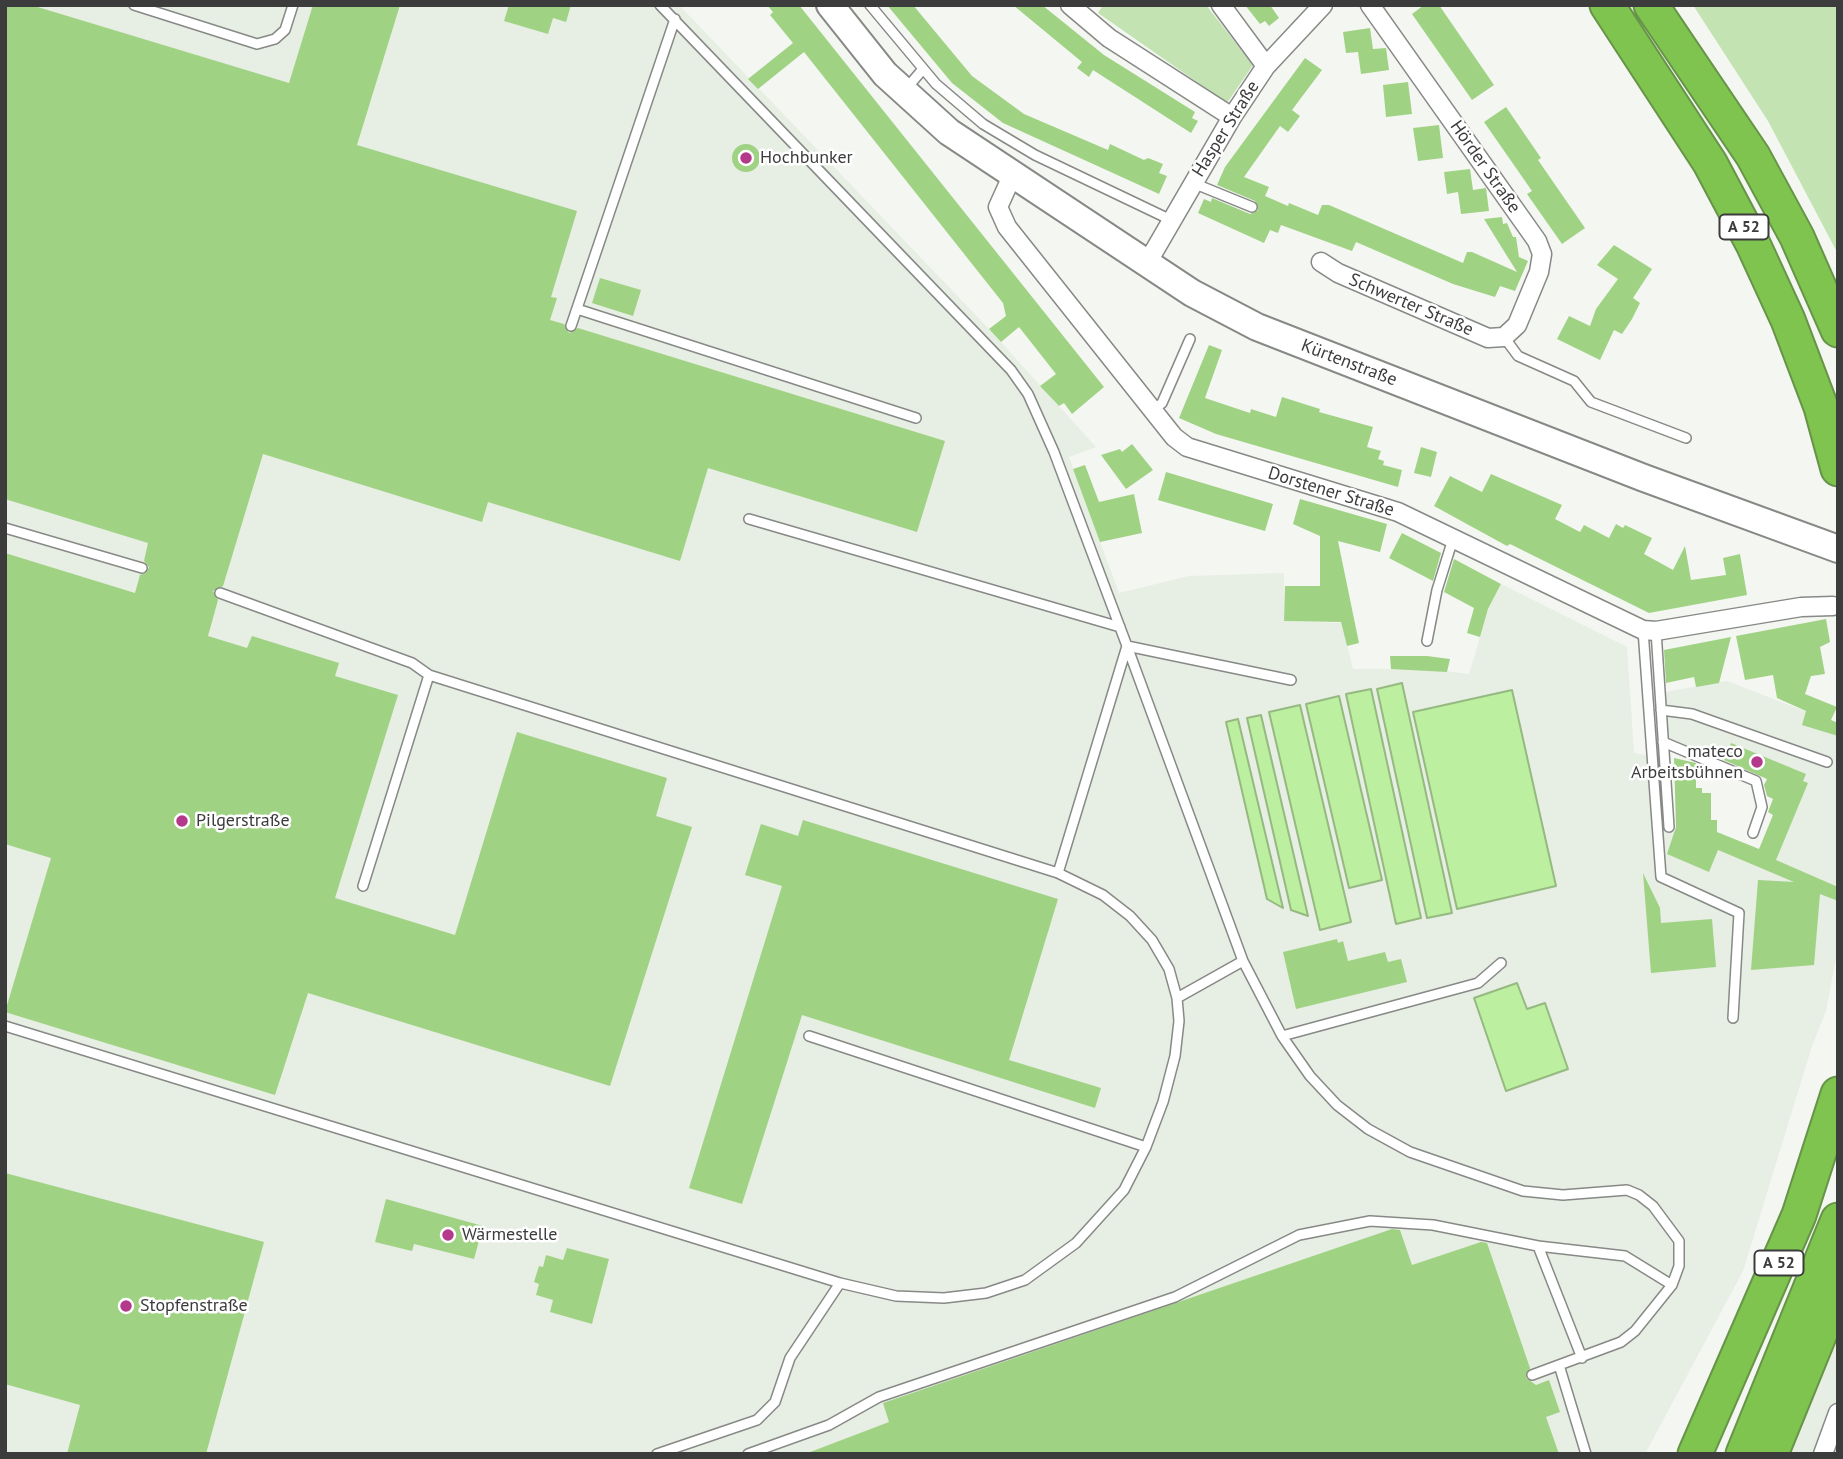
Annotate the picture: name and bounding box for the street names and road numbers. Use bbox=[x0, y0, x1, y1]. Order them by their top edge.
street label: Hasper Straße bbox=[1188, 77, 1264, 181]
street label: Hörder Straße bbox=[1445, 117, 1525, 217]
road number: A 52 bbox=[1720, 215, 1768, 240]
street label: Schwerter Straße bbox=[1346, 269, 1476, 341]
street label: Kürtenstraße bbox=[1298, 335, 1400, 391]
street label: Dorstener Straße bbox=[1265, 463, 1397, 521]
road number: A 52 bbox=[1754, 1250, 1803, 1275]

